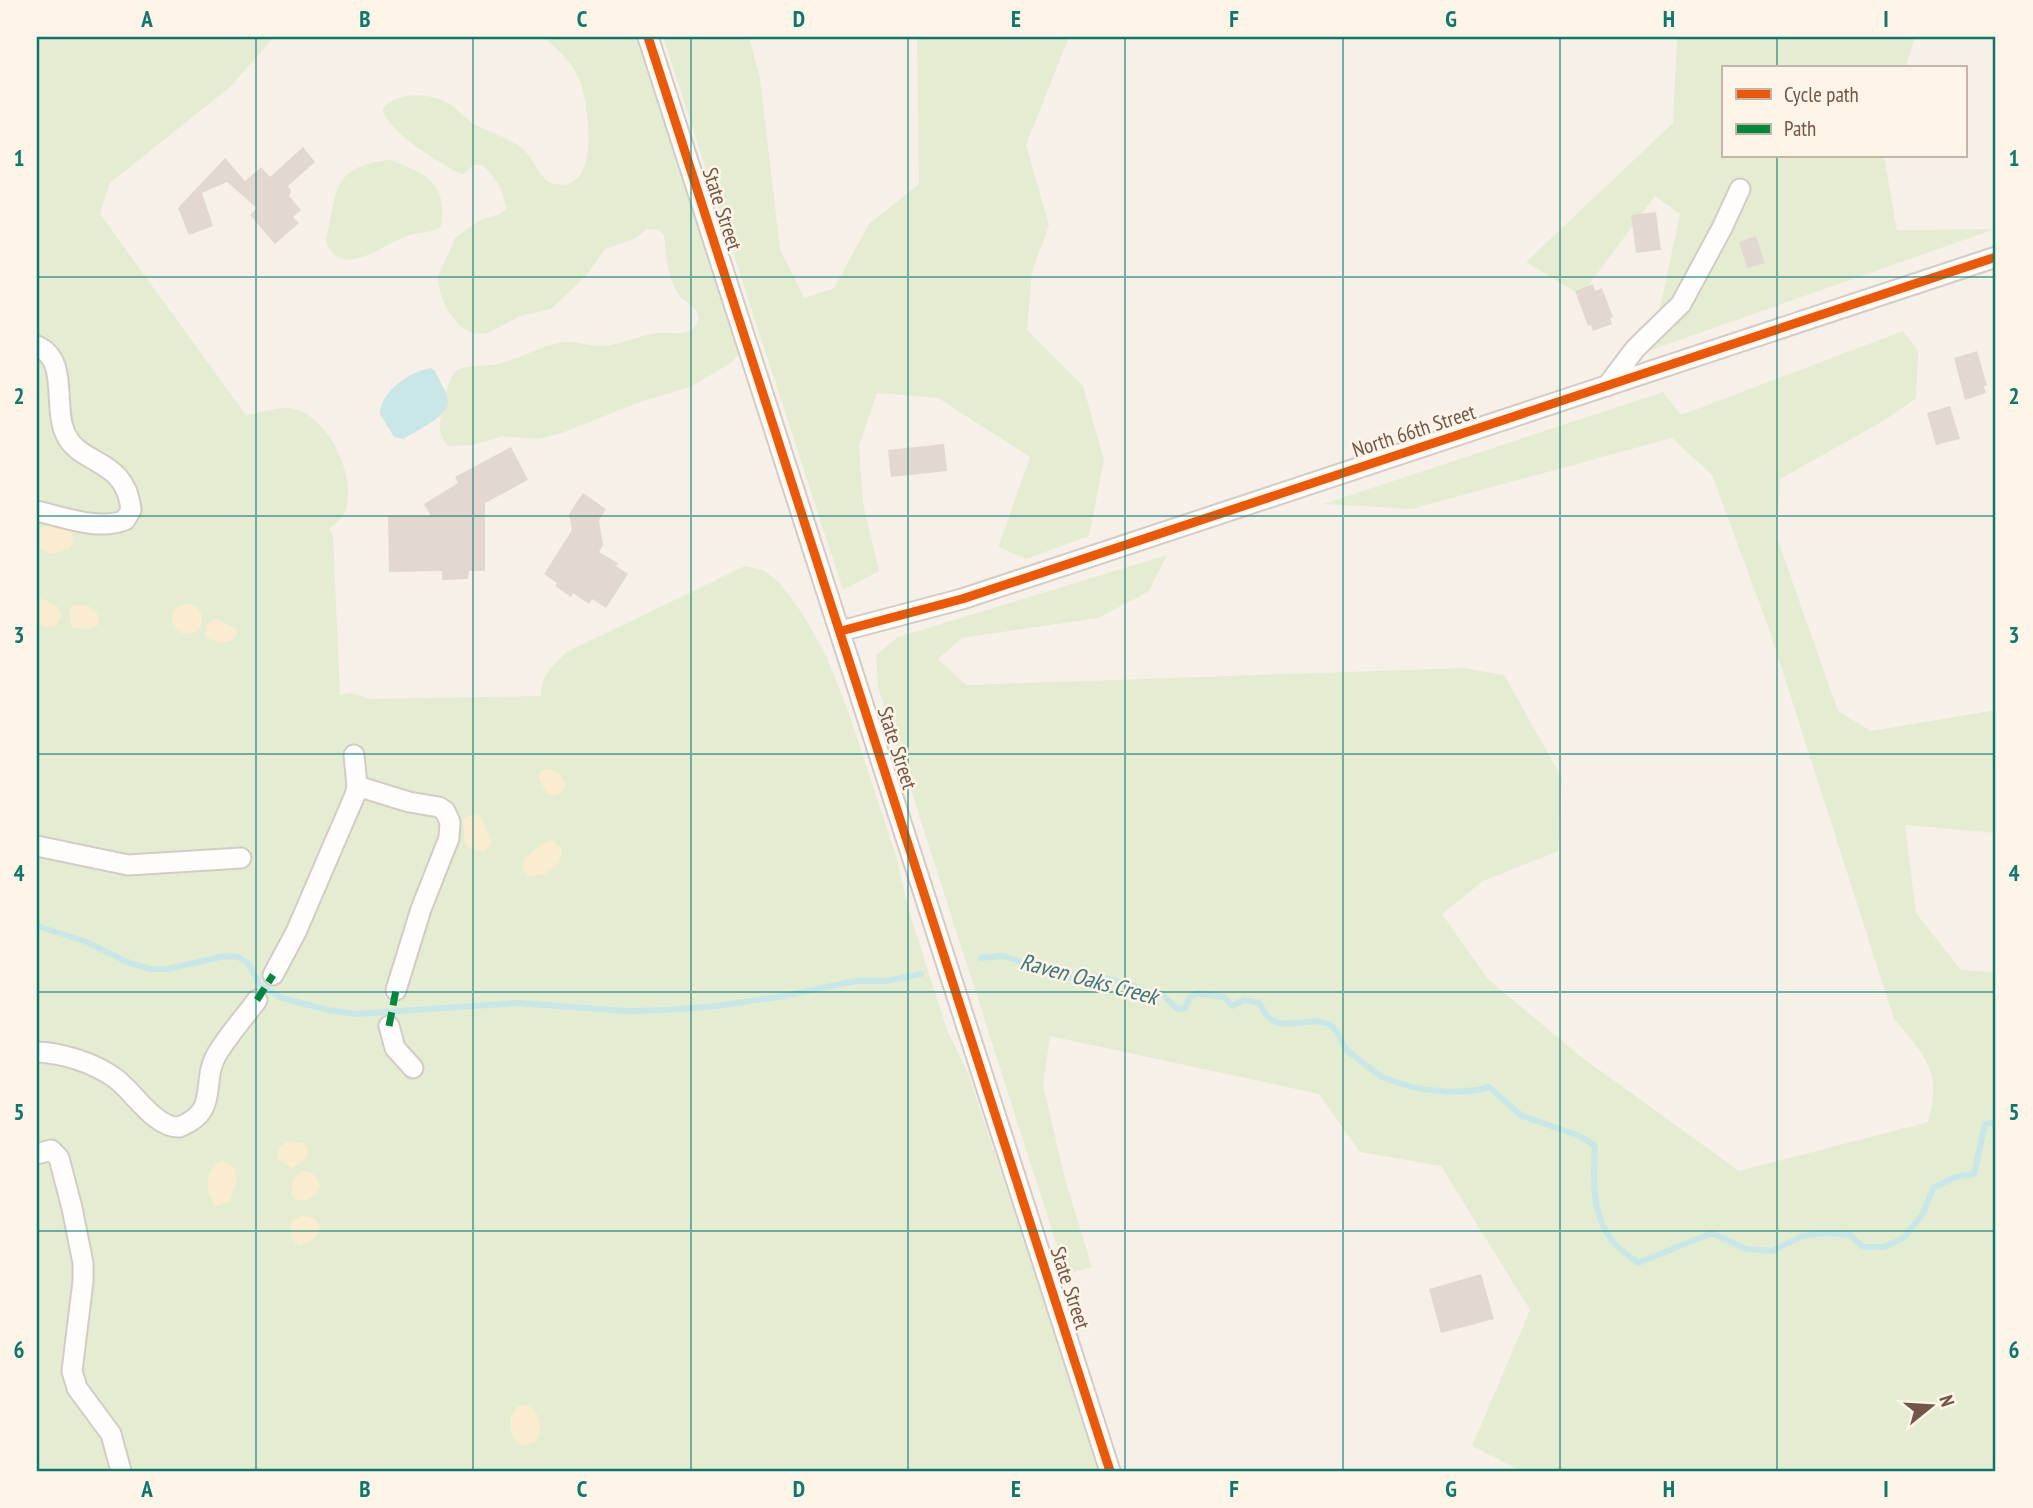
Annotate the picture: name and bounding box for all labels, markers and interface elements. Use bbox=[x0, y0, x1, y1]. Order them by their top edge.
text: A bbox=[140, 4, 153, 33]
text: B bbox=[359, 4, 371, 33]
text: C bbox=[577, 4, 588, 33]
text: D bbox=[793, 4, 805, 33]
text: E bbox=[1011, 4, 1021, 33]
text: F bbox=[1229, 4, 1239, 33]
text: G bbox=[1445, 4, 1457, 33]
text: H bbox=[1663, 4, 1675, 33]
text: I bbox=[1883, 4, 1889, 33]
legend bbox=[1722, 66, 1966, 158]
text: Cycle path bbox=[1784, 81, 1859, 108]
text: Path bbox=[1784, 115, 1816, 142]
text: 1 bbox=[14, 143, 25, 172]
text: 1 bbox=[2009, 143, 2020, 172]
street label: State Street bbox=[696, 164, 749, 254]
text: 2 bbox=[14, 381, 25, 410]
text: 2 bbox=[2009, 381, 2020, 410]
street label: North 66th Street bbox=[1349, 398, 1479, 463]
text: 3 bbox=[14, 620, 25, 649]
text: 3 bbox=[2009, 620, 2020, 649]
street label: State Street bbox=[871, 703, 924, 793]
text: 4 bbox=[14, 858, 25, 887]
text: 4 bbox=[2009, 858, 2020, 887]
water label: Raven Oaks Creek bbox=[1017, 946, 1164, 1012]
text: 5 bbox=[14, 1097, 25, 1126]
text: 5 bbox=[2009, 1097, 2020, 1126]
street label: State Street bbox=[1044, 1243, 1097, 1333]
text: 6 bbox=[14, 1335, 25, 1364]
text: 6 bbox=[2009, 1335, 2020, 1364]
north arrow bbox=[1896, 1372, 1966, 1442]
text: N bbox=[1934, 1392, 1960, 1409]
text: A bbox=[140, 1474, 153, 1503]
text: B bbox=[359, 1474, 371, 1503]
text: C bbox=[577, 1474, 588, 1503]
text: D bbox=[793, 1474, 805, 1503]
text: E bbox=[1011, 1474, 1021, 1503]
text: F bbox=[1229, 1474, 1239, 1503]
text: G bbox=[1445, 1474, 1457, 1503]
text: H bbox=[1663, 1474, 1675, 1503]
text: I bbox=[1883, 1474, 1889, 1503]

